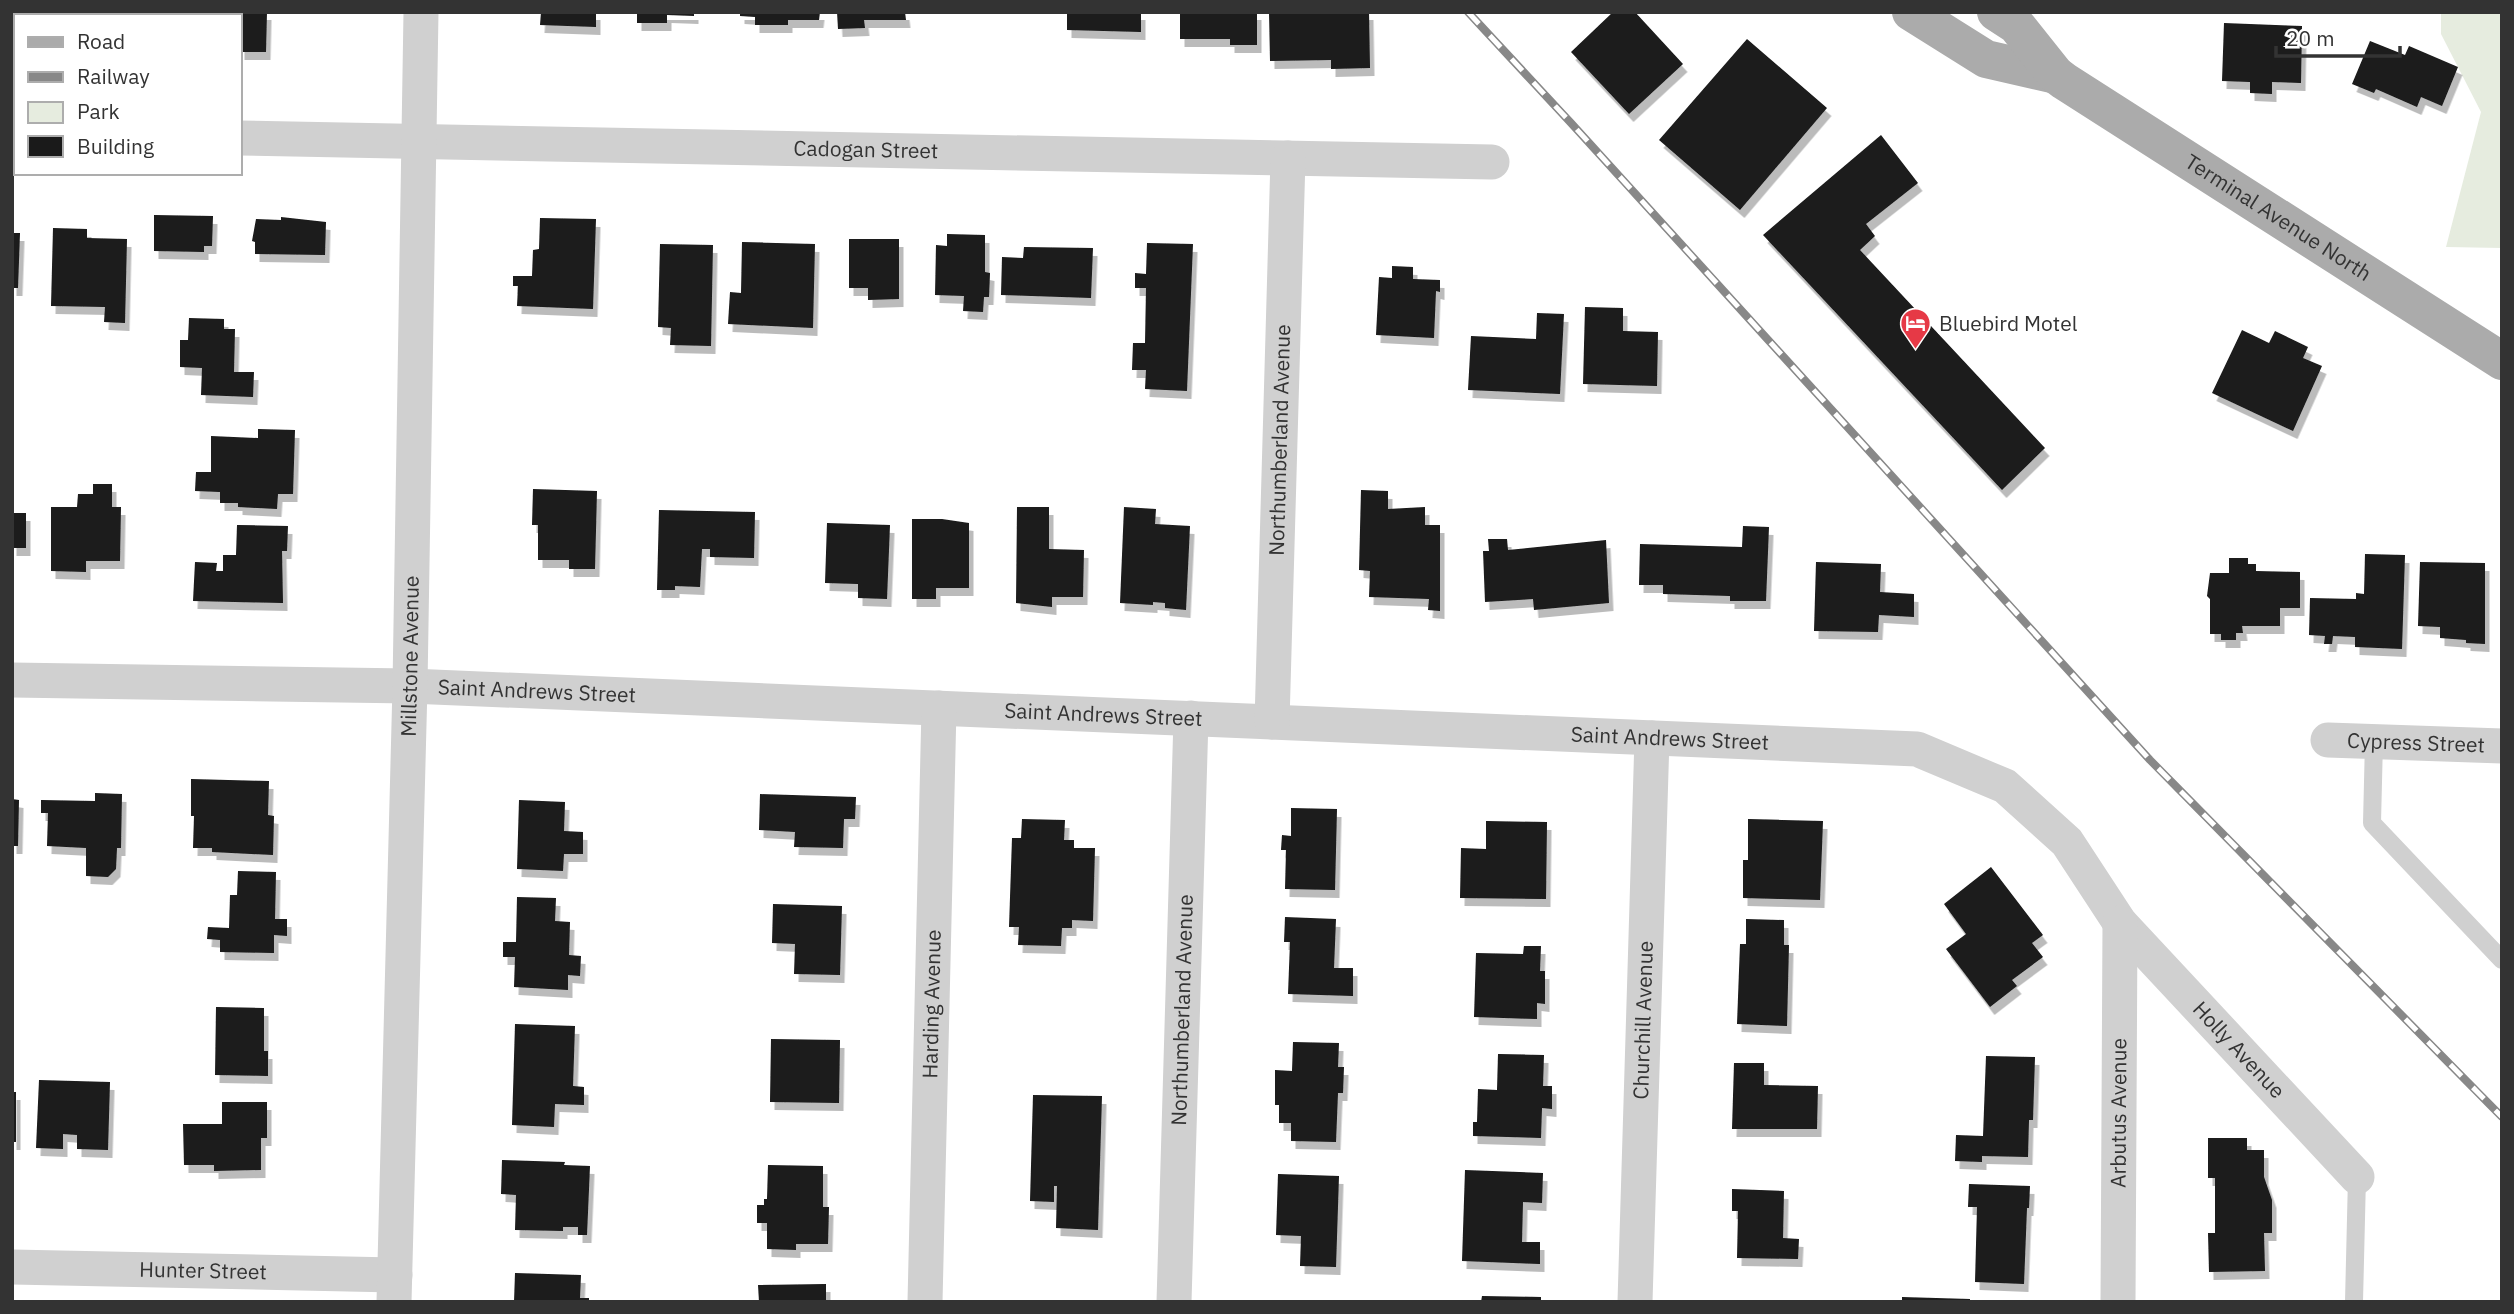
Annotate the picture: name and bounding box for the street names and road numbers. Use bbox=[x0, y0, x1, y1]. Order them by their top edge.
street label: Cadogan Street bbox=[793, 134, 939, 164]
street label: Terminal Avenue North bbox=[2180, 147, 2377, 287]
street label: Northumberland Avenue bbox=[1262, 324, 1296, 556]
street label: Millstone Avenue bbox=[394, 575, 425, 737]
street label: Saint Andrews Street bbox=[437, 672, 637, 708]
street label: Saint Andrews Street bbox=[1004, 696, 1203, 732]
street label: Saint Andrews Street bbox=[1570, 720, 1770, 756]
street label: Cypress Street bbox=[2347, 726, 2485, 758]
street label: Northumberland Avenue bbox=[1164, 894, 1199, 1126]
street label: Harding Avenue bbox=[915, 929, 947, 1079]
street label: Churchill Avenue bbox=[1626, 940, 1659, 1100]
street label: Holly Avenue bbox=[2187, 995, 2292, 1104]
street label: Arbutus Avenue bbox=[2104, 1038, 2132, 1188]
street label: Hunter Street bbox=[139, 1255, 267, 1285]

